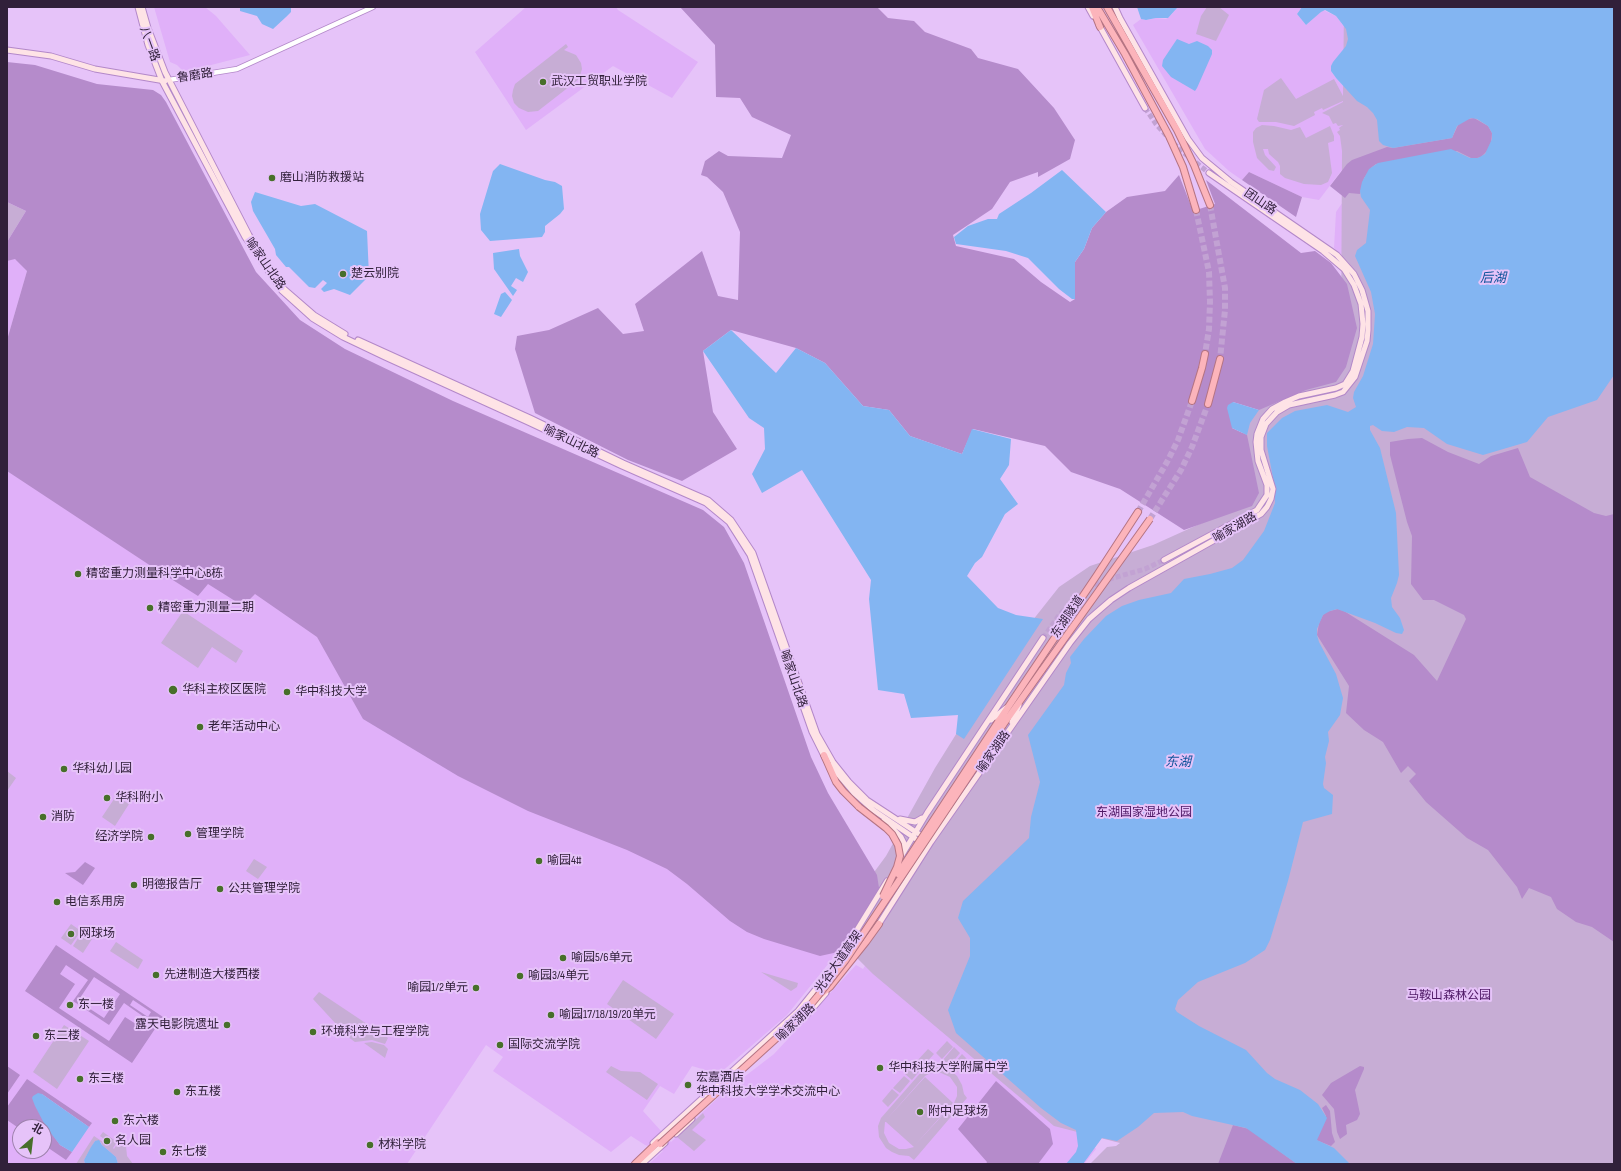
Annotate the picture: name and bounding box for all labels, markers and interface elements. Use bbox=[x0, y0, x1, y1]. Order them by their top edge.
street label: 八一路 bbox=[136, 25, 162, 63]
street label: 鲁磨路 bbox=[176, 66, 214, 86]
place label: 武汉工贸职业学院 bbox=[551, 75, 647, 89]
marker: 武汉工贸职业学院 bbox=[538, 77, 548, 87]
place label: 磨山消防救援站 bbox=[280, 171, 364, 185]
marker: 磨山消防救援站 bbox=[267, 173, 277, 183]
street label: 团山路 bbox=[1241, 186, 1279, 218]
street label: 喻家山北路 bbox=[242, 235, 288, 293]
place label: 楚云别院 bbox=[351, 267, 399, 281]
marker: 楚云别院 bbox=[338, 269, 348, 279]
water label: 后湖 bbox=[1480, 271, 1506, 287]
street label: 喻家山北路 bbox=[541, 422, 601, 462]
street label: 喻家湖路 bbox=[1211, 510, 1259, 546]
place label: 精密重力测量科学中心B栋 bbox=[86, 567, 223, 581]
marker: 精密重力测量科学中心B栋 bbox=[73, 569, 83, 579]
street label: 东湖隧道 bbox=[1049, 593, 1087, 641]
place label: 精密重力测量二期 bbox=[158, 601, 254, 615]
marker: 精密重力测量二期 bbox=[145, 603, 155, 613]
street label: 喻家山北路 bbox=[776, 648, 810, 710]
place label: 华科主校区医院 bbox=[182, 683, 266, 697]
marker: 华科主校区医院 bbox=[167, 684, 179, 696]
place label: 华中科技大学 bbox=[295, 685, 367, 699]
marker: 华中科技大学 bbox=[282, 687, 292, 697]
place label: 老年活动中心 bbox=[208, 720, 280, 734]
marker: 老年活动中心 bbox=[195, 722, 205, 732]
street label: 喻家湖路 bbox=[974, 728, 1014, 776]
water label: 东湖 bbox=[1165, 755, 1191, 771]
place label: 华科幼儿园 bbox=[72, 762, 132, 776]
marker: 华科幼儿园 bbox=[59, 764, 69, 774]
place label: 华科附小 bbox=[115, 791, 163, 805]
marker: 华科附小 bbox=[102, 793, 112, 803]
park label: 东湖国家湿地公园 bbox=[1096, 806, 1192, 820]
place label: 消防 bbox=[51, 810, 75, 824]
marker: 消防 bbox=[38, 812, 48, 822]
place label: 管理学院 bbox=[196, 827, 244, 841]
marker: 管理学院 bbox=[183, 829, 193, 839]
place label: 经济学院 bbox=[95, 830, 143, 844]
marker: 经济学院 bbox=[146, 832, 156, 842]
place label: 喻园4# bbox=[547, 854, 581, 868]
marker: 喻园4# bbox=[534, 856, 544, 866]
place label: 明德报告厅 bbox=[142, 878, 202, 892]
marker: 明德报告厅 bbox=[129, 880, 139, 890]
place label: 公共管理学院 bbox=[228, 882, 300, 896]
marker: 公共管理学院 bbox=[215, 884, 225, 894]
place label: 电信系用房 bbox=[65, 895, 125, 909]
marker: 电信系用房 bbox=[52, 897, 62, 907]
place label: 网球场 bbox=[79, 927, 115, 941]
street label: 光谷大道高架 bbox=[812, 928, 866, 996]
marker: 网球场 bbox=[66, 929, 76, 939]
place label: 喻园5/6单元 bbox=[571, 951, 633, 965]
marker: 喻园5/6单元 bbox=[558, 953, 568, 963]
place label: 先进制造大楼西楼 bbox=[164, 968, 260, 982]
place label: 喻园3/4单元 bbox=[528, 969, 589, 983]
marker: 先进制造大楼西楼 bbox=[151, 970, 161, 980]
marker: 喻园3/4单元 bbox=[515, 971, 525, 981]
place label: 喻园1/2单元 bbox=[407, 981, 468, 995]
marker: 喻园1/2单元 bbox=[471, 983, 481, 993]
park label: 马鞍山森林公园 bbox=[1407, 989, 1491, 1003]
place label: 东一楼 bbox=[78, 998, 114, 1012]
marker: 东一楼 bbox=[65, 1000, 75, 1010]
street label: 喻家湖路 bbox=[774, 1001, 818, 1045]
place label: 喻园17/18/19/20单元 bbox=[559, 1008, 656, 1022]
marker: 喻园17/18/19/20单元 bbox=[546, 1010, 556, 1020]
place label: 露天电影院遗址 bbox=[135, 1018, 219, 1032]
marker: 露天电影院遗址 bbox=[222, 1020, 232, 1030]
place label: 环境科学与工程学院 bbox=[321, 1025, 429, 1039]
marker: 环境科学与工程学院 bbox=[308, 1027, 318, 1037]
place label: 东二楼 bbox=[44, 1029, 80, 1043]
marker: 东二楼 bbox=[31, 1031, 41, 1041]
place label: 国际交流学院 bbox=[508, 1038, 580, 1052]
marker: 国际交流学院 bbox=[495, 1040, 505, 1050]
place label: 华中科技大学附属中学 bbox=[888, 1061, 1008, 1075]
marker: 华中科技大学附属中学 bbox=[875, 1063, 885, 1073]
place label: 宏嘉酒店 华中科技大学学术交流中心 bbox=[696, 1071, 840, 1099]
place label: 东三楼 bbox=[88, 1072, 124, 1086]
marker: 东三楼 bbox=[75, 1074, 85, 1084]
marker: 宏嘉酒店 华中科技大学学术交流中心 bbox=[683, 1080, 693, 1090]
place label: 东五楼 bbox=[185, 1085, 221, 1099]
marker: 东五楼 bbox=[172, 1087, 182, 1097]
place label: 附中足球场 bbox=[928, 1105, 988, 1119]
marker: 附中足球场 bbox=[915, 1107, 925, 1117]
place label: 东六楼 bbox=[123, 1114, 159, 1128]
marker: 东六楼 bbox=[110, 1116, 120, 1126]
north arrow bbox=[12, 1119, 52, 1159]
text: 北 bbox=[29, 1121, 45, 1137]
place label: 名人园 bbox=[115, 1134, 151, 1148]
marker: 名人园 bbox=[102, 1136, 112, 1146]
place label: 材料学院 bbox=[378, 1138, 426, 1152]
marker: 材料学院 bbox=[365, 1140, 375, 1150]
place label: 东七楼 bbox=[171, 1145, 207, 1159]
marker: 东七楼 bbox=[158, 1147, 168, 1157]

